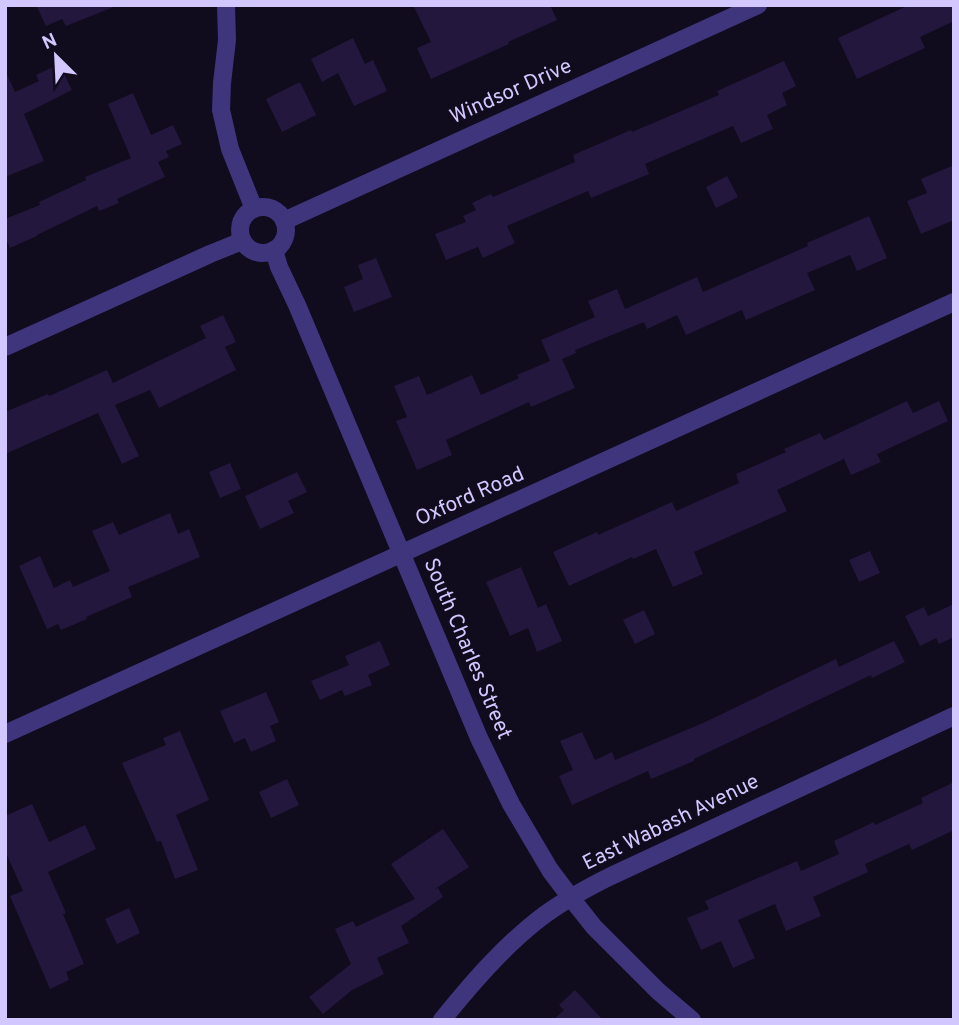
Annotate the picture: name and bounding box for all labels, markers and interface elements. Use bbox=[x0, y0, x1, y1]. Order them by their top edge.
north arrow bbox=[21, 21, 91, 91]
text: N bbox=[39, 29, 61, 56]
street label: Windsor Drive bbox=[446, 53, 576, 131]
street label: Oxford Road bbox=[411, 461, 529, 533]
street label: South Charles Street bbox=[417, 554, 517, 744]
street label: East Wabash Avenue bbox=[578, 769, 764, 877]

